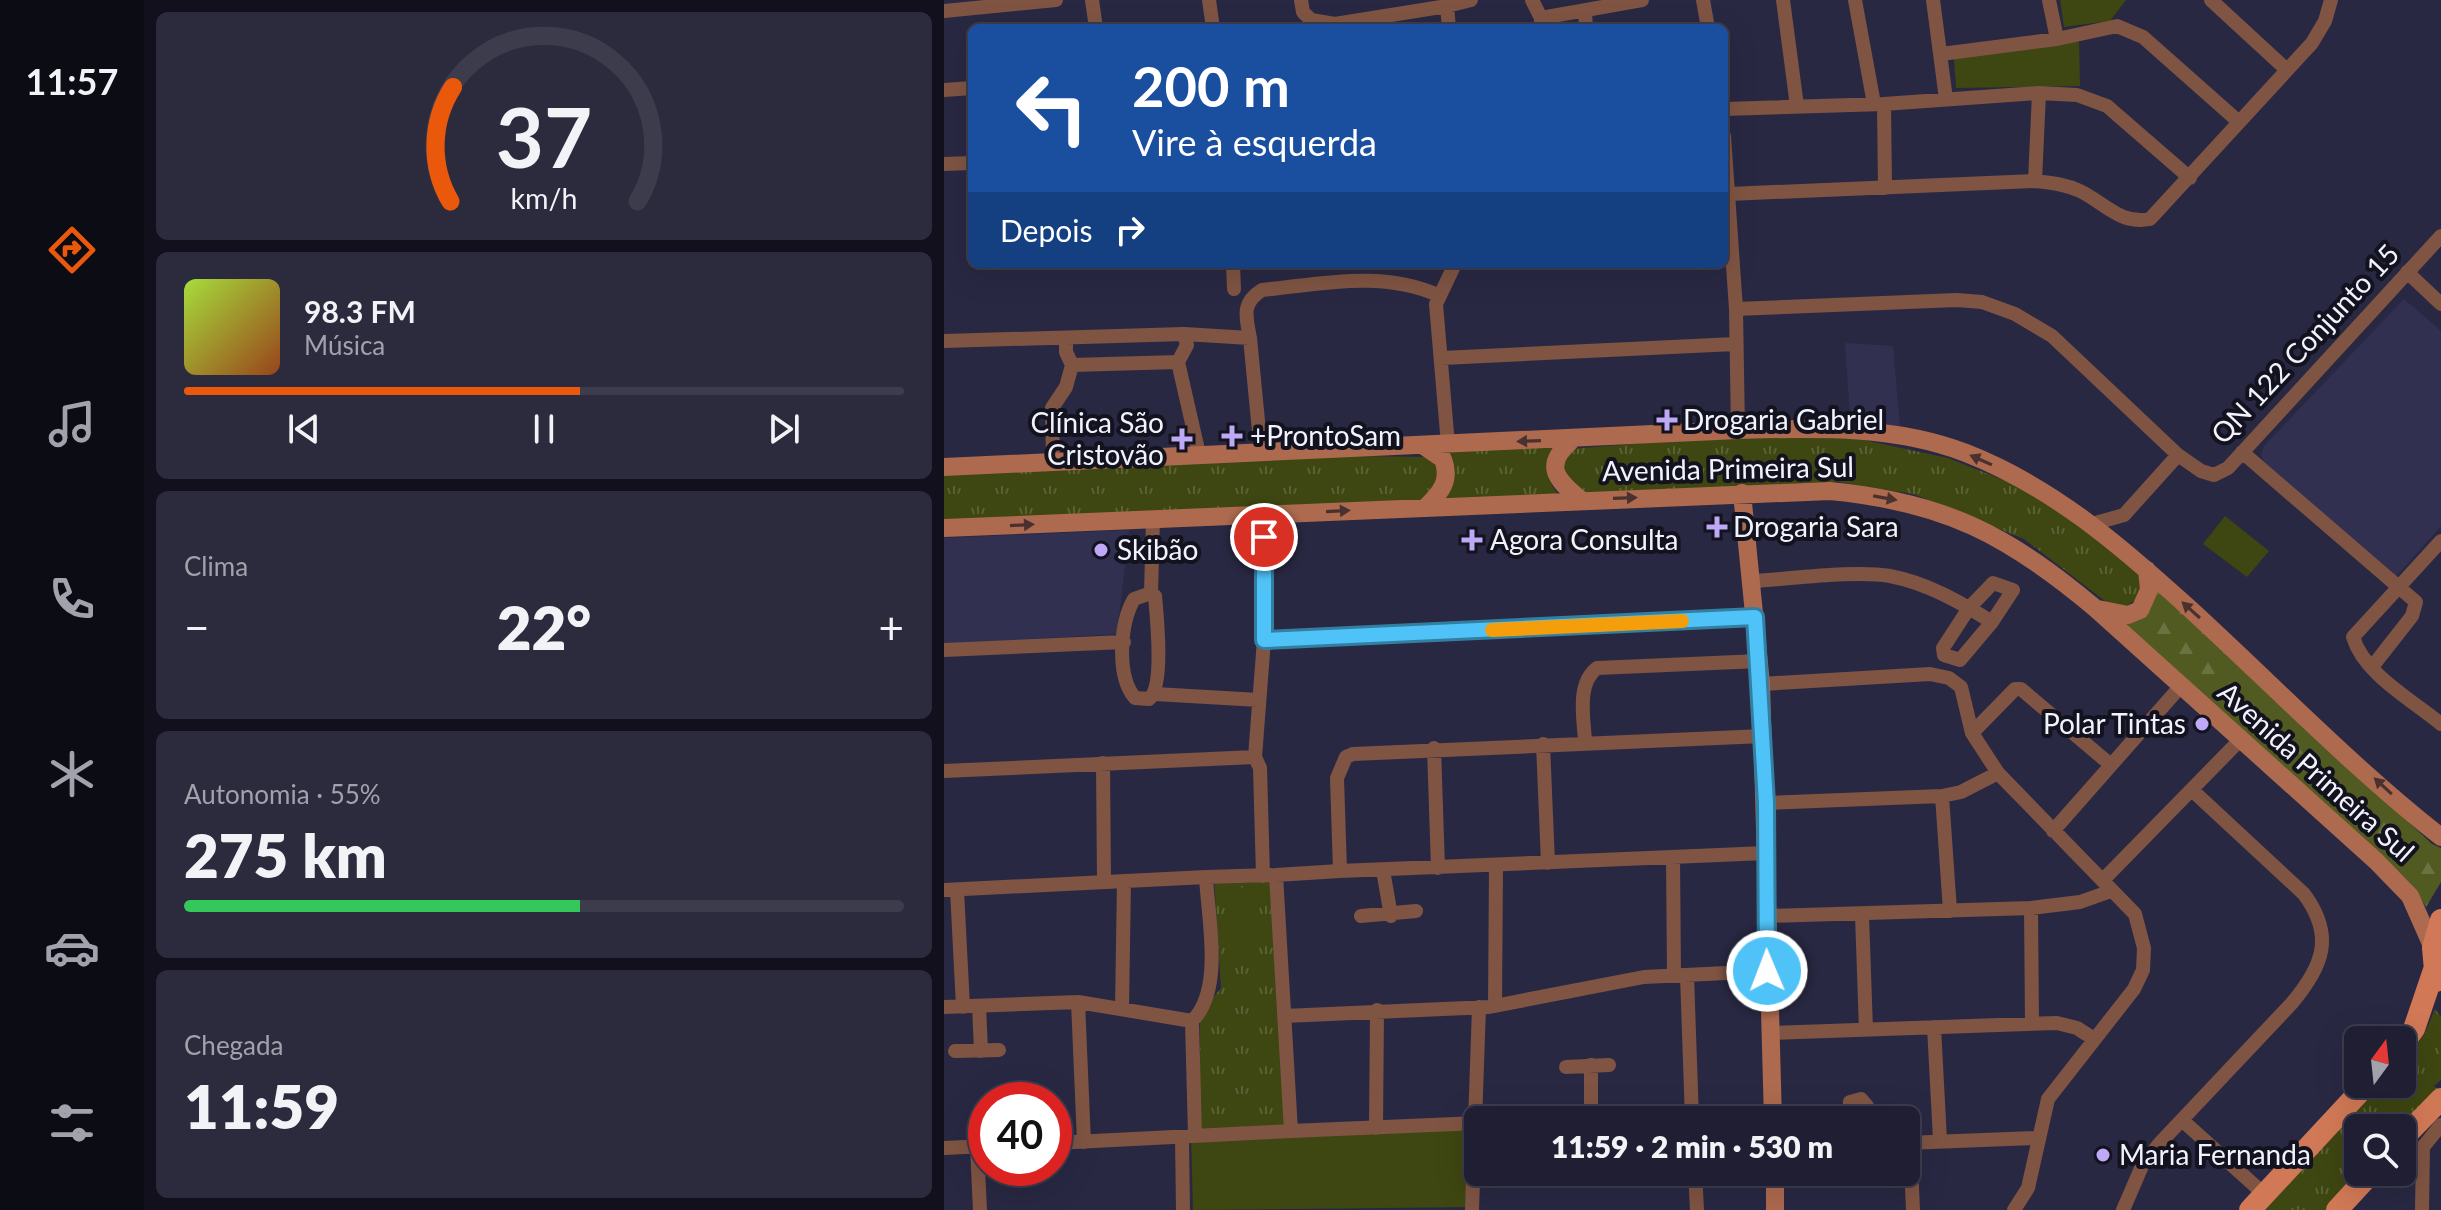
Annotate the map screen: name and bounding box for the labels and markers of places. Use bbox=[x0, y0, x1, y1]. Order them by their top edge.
place label: Drogaria Gabriel bbox=[1683, 402, 1884, 436]
place label: Clínica São Cristovão bbox=[1030, 405, 1164, 471]
marker: Drogaria Gabriel bbox=[1658, 411, 1676, 429]
place label: +ProntoSam bbox=[1250, 418, 1401, 452]
marker: +ProntoSam bbox=[1221, 425, 1243, 447]
marker: Clínica São Cristovão bbox=[1171, 428, 1193, 450]
pin bbox=[1230, 503, 1298, 571]
place label: Drogaria Sara bbox=[1733, 509, 1899, 543]
marker: Drogaria Sara bbox=[1708, 518, 1726, 536]
place label: Agora Consulta bbox=[1490, 522, 1678, 556]
marker: Agora Consulta bbox=[1461, 529, 1483, 551]
place label: Skibão bbox=[1117, 532, 1198, 566]
marker: Skibão bbox=[1092, 541, 1110, 559]
place label: Polar Tintas bbox=[2043, 706, 2186, 740]
marker: Polar Tintas bbox=[2193, 715, 2211, 733]
place label: Maria Fernanda bbox=[2119, 1137, 2311, 1171]
marker: Maria Fernanda bbox=[2094, 1146, 2112, 1164]

